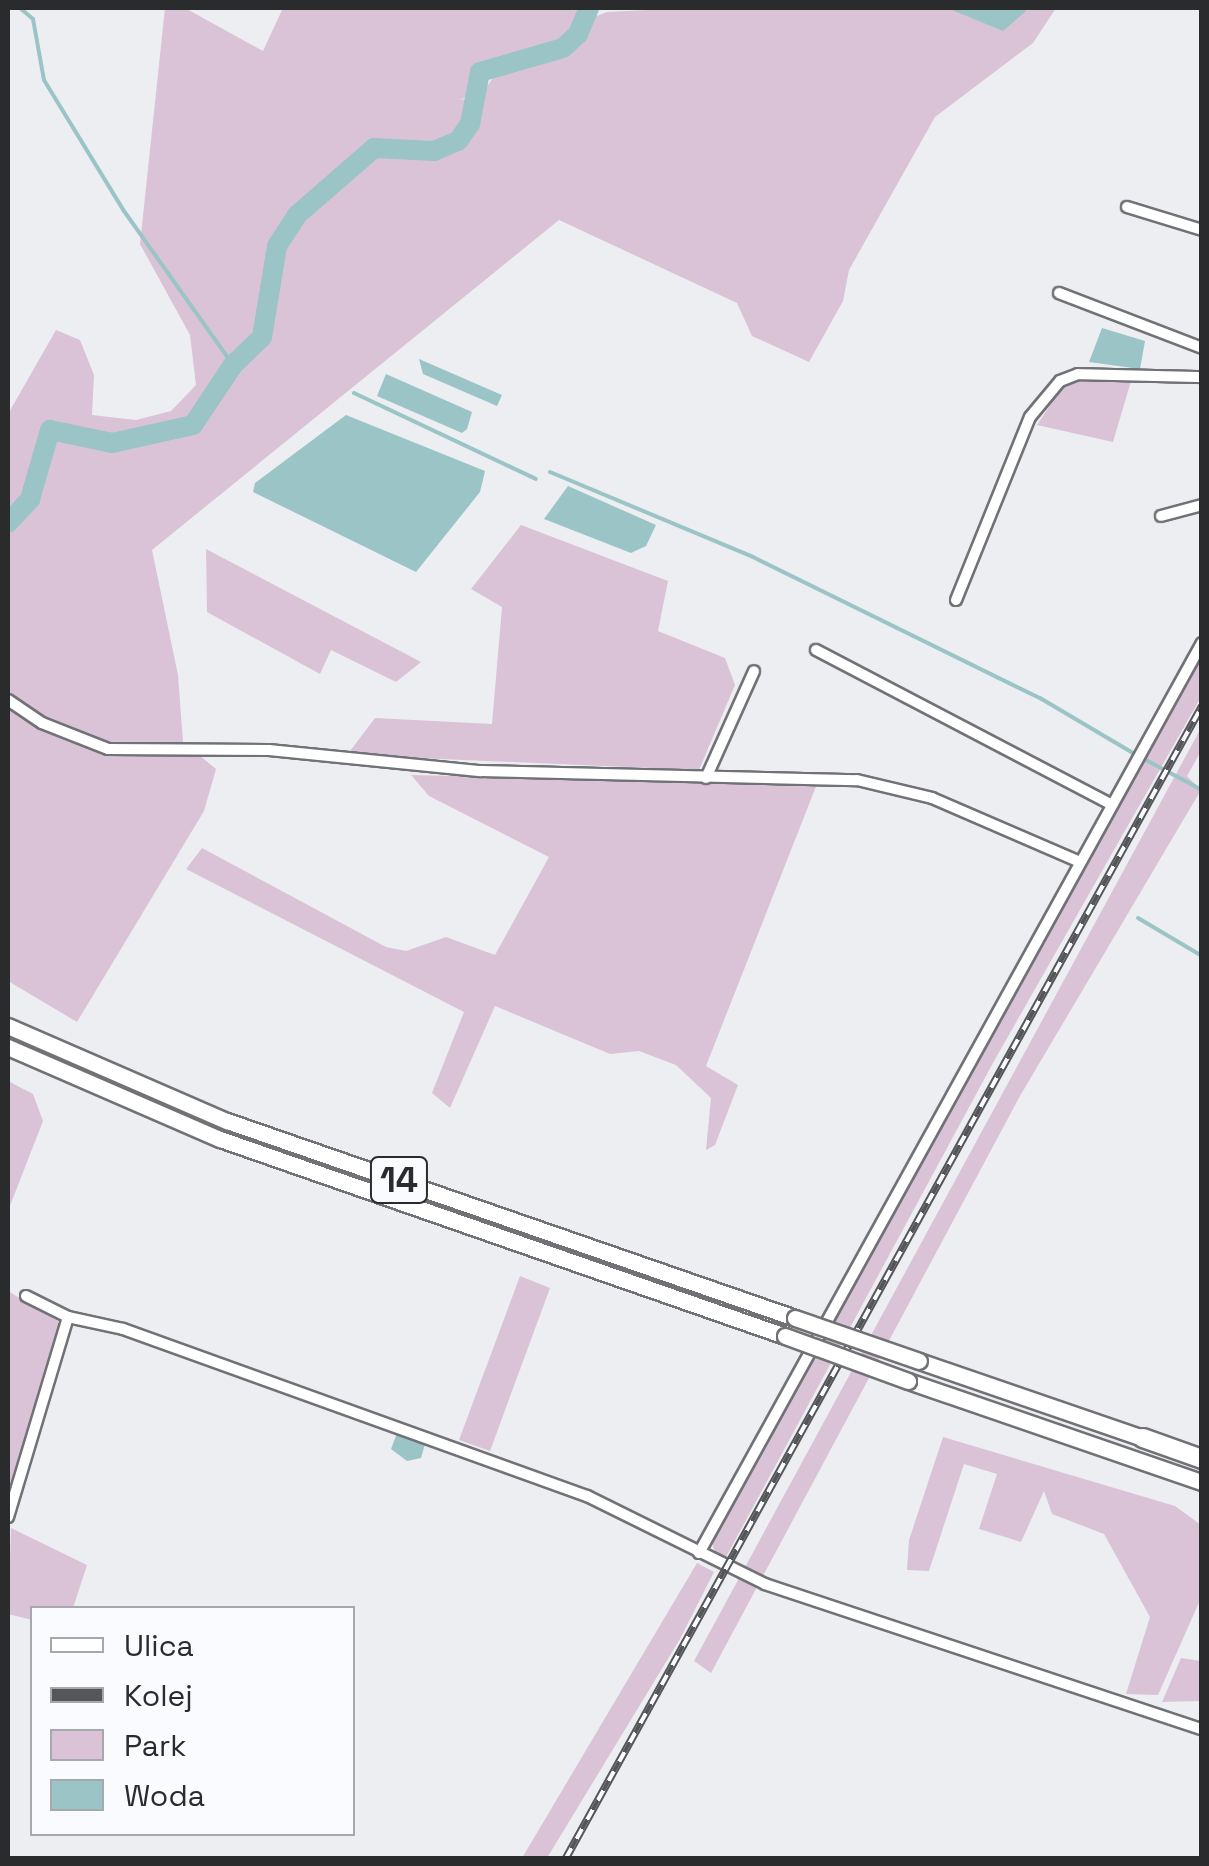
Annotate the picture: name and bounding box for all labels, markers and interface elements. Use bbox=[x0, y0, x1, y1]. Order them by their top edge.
road number: 14 bbox=[369, 1150, 429, 1210]
legend bbox=[30, 1606, 355, 1836]
text: Ulica bbox=[124, 1626, 194, 1665]
text: Kolej bbox=[124, 1676, 193, 1715]
text: Park bbox=[124, 1726, 186, 1765]
text: Woda bbox=[124, 1776, 205, 1815]

